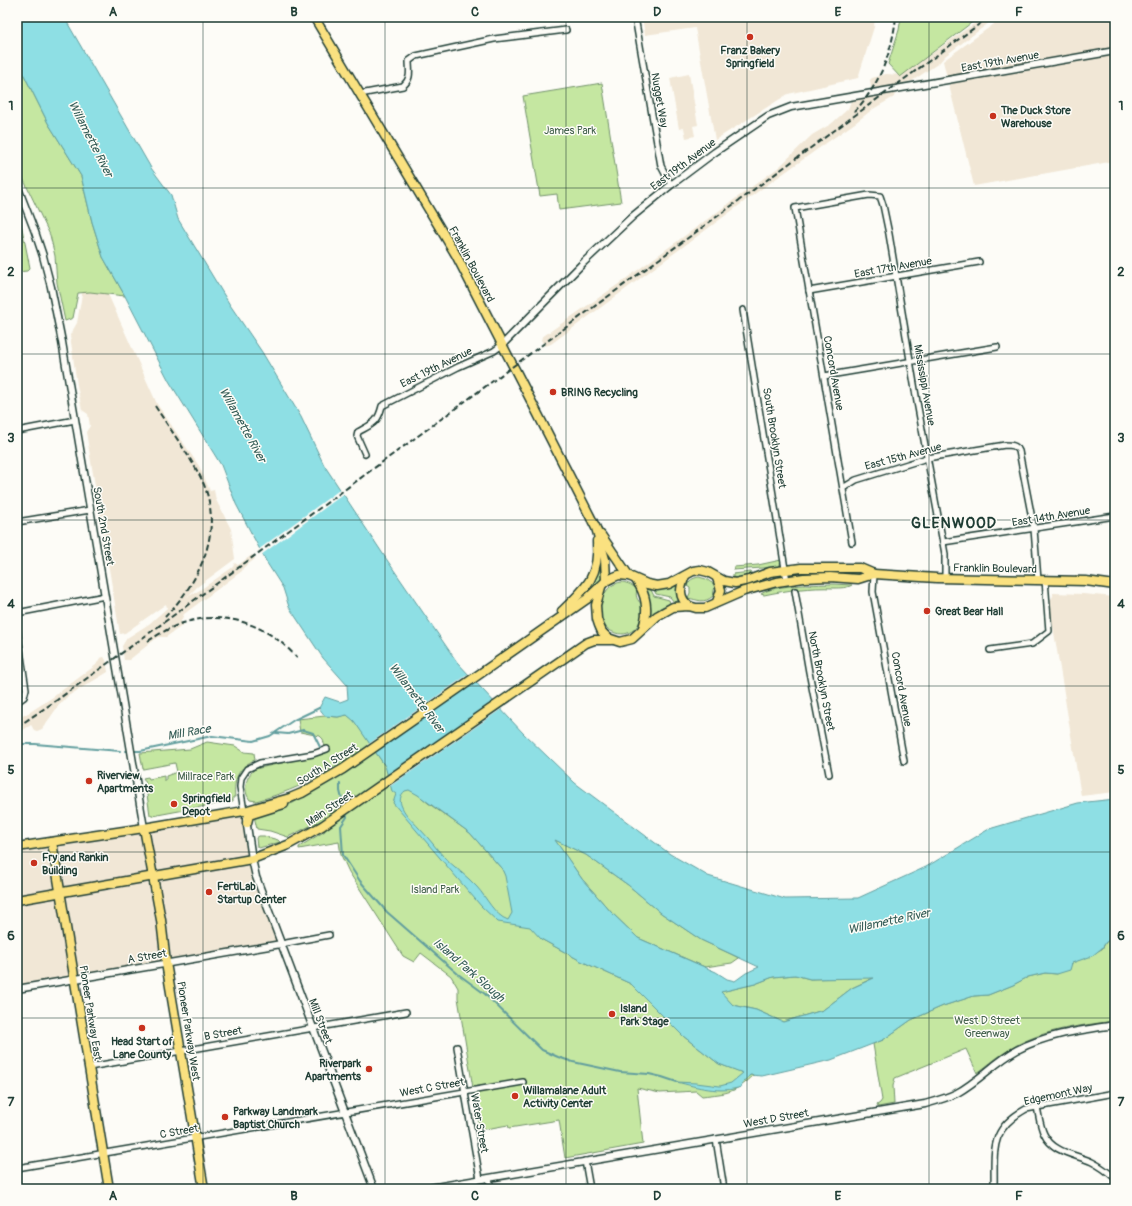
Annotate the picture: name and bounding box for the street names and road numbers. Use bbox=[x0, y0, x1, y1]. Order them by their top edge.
street label: East 19th Avenue bbox=[960, 48, 1040, 75]
street label: Nugget Way bbox=[648, 72, 671, 129]
street label: East 19th Avenue bbox=[648, 135, 719, 193]
street label: Franklin Boulevard bbox=[446, 224, 497, 304]
street label: East 17th Avenue bbox=[853, 254, 933, 281]
street label: Concord Avenue bbox=[821, 335, 847, 412]
street label: East 19th Avenue bbox=[398, 344, 475, 390]
street label: Mississippi Avenue bbox=[911, 344, 938, 427]
street label: South Brooklyn Street bbox=[760, 387, 789, 490]
street label: East 15th Avenue bbox=[863, 440, 943, 473]
street label: South 2nd Street bbox=[90, 486, 117, 567]
street label: East 14th Avenue bbox=[1011, 504, 1092, 529]
street label: Franklin Boulevard bbox=[953, 561, 1037, 576]
street label: North Brooklyn Street bbox=[805, 630, 838, 733]
street label: Concord Avenue bbox=[889, 651, 915, 728]
street label: South A Street bbox=[294, 740, 361, 788]
street label: Main Street bbox=[304, 788, 355, 829]
street label: A Street bbox=[127, 947, 168, 966]
street label: Pioneer Parkway East bbox=[77, 965, 105, 1062]
street label: Pioneer Parkway West bbox=[174, 981, 203, 1082]
street label: Mill Street bbox=[306, 997, 335, 1046]
street label: B Street bbox=[203, 1024, 244, 1043]
street label: West C Street bbox=[399, 1075, 466, 1100]
street label: Edgemont Way bbox=[1023, 1081, 1094, 1108]
street label: Water Street bbox=[468, 1092, 491, 1154]
street label: West D Street bbox=[743, 1106, 810, 1131]
street label: C Street bbox=[159, 1122, 200, 1141]

